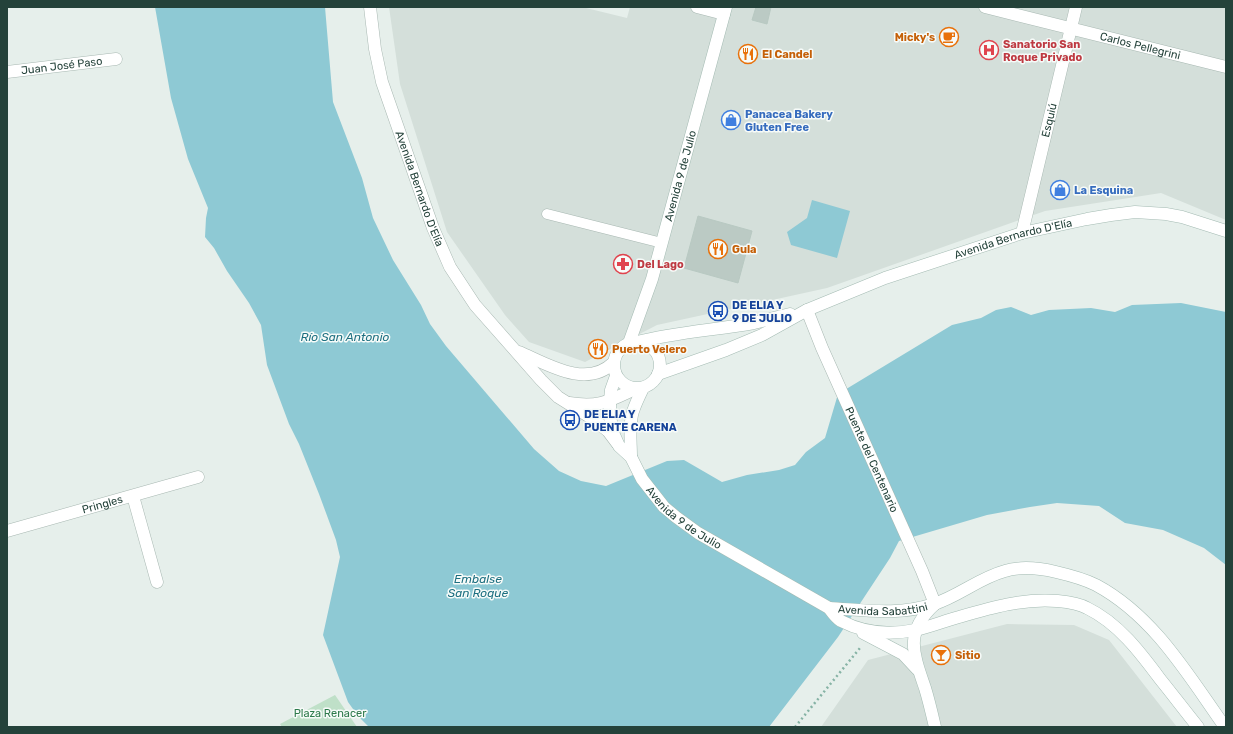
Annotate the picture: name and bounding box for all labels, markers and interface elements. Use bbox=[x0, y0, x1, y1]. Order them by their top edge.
cafe icon: Micky's bbox=[938, 26, 960, 48]
street label: Carlos Pellegrini bbox=[1099, 30, 1182, 62]
place label: Micky's bbox=[895, 31, 935, 44]
place label: Sanatorio San Roque Privado bbox=[1003, 38, 1082, 64]
hospital icon: Sanatorio San Roque Privado bbox=[978, 39, 1000, 61]
restaurant icon: El Candel bbox=[737, 43, 759, 65]
place label: El Candel bbox=[762, 48, 812, 61]
street label: Juan José Paso bbox=[20, 55, 103, 77]
street label: Esquiú bbox=[1039, 102, 1060, 139]
place label: Panacea Bakery Gluten Free bbox=[745, 108, 833, 134]
shop icon: Panacea Bakery Gluten Free bbox=[720, 109, 742, 131]
street label: Avenida Bernardo D'Elía bbox=[393, 129, 446, 249]
street label: Avenida 9 de Julio bbox=[662, 129, 699, 223]
shop icon: La Esquina bbox=[1049, 179, 1071, 201]
place label: La Esquina bbox=[1074, 184, 1133, 197]
street label: Avenida Bernardo D'Elía bbox=[953, 216, 1073, 262]
restaurant icon: Gula bbox=[707, 238, 729, 260]
place label: Gula bbox=[732, 243, 757, 256]
pharmacy icon: Del Lago bbox=[612, 253, 634, 275]
place label: Del Lago bbox=[637, 258, 684, 271]
place label: DE ELIA Y 9 DE JULIO bbox=[732, 299, 792, 325]
bus stop icon: DE ELIA Y 9 DE JULIO bbox=[707, 300, 729, 322]
water label: Río San Antonio bbox=[301, 330, 390, 344]
restaurant icon: Puerto Velero bbox=[587, 338, 609, 360]
place label: Puerto Velero bbox=[612, 343, 687, 356]
street label: Puente del Centenario bbox=[842, 405, 901, 514]
place label: DE ELIA Y PUENTE CARENA bbox=[584, 408, 677, 434]
bus stop icon: DE ELIA Y PUENTE CARENA bbox=[559, 409, 581, 431]
street label: Avenida 9 de Julio bbox=[643, 484, 724, 552]
street label: Pringles bbox=[81, 493, 125, 516]
water label: Embalse San Roque bbox=[448, 572, 509, 600]
street label: Avenida Sabattini bbox=[837, 600, 929, 618]
bar icon: Sitio bbox=[930, 644, 952, 666]
place label: Sitio bbox=[955, 649, 981, 662]
park label: Plaza Renacer bbox=[294, 707, 367, 720]

